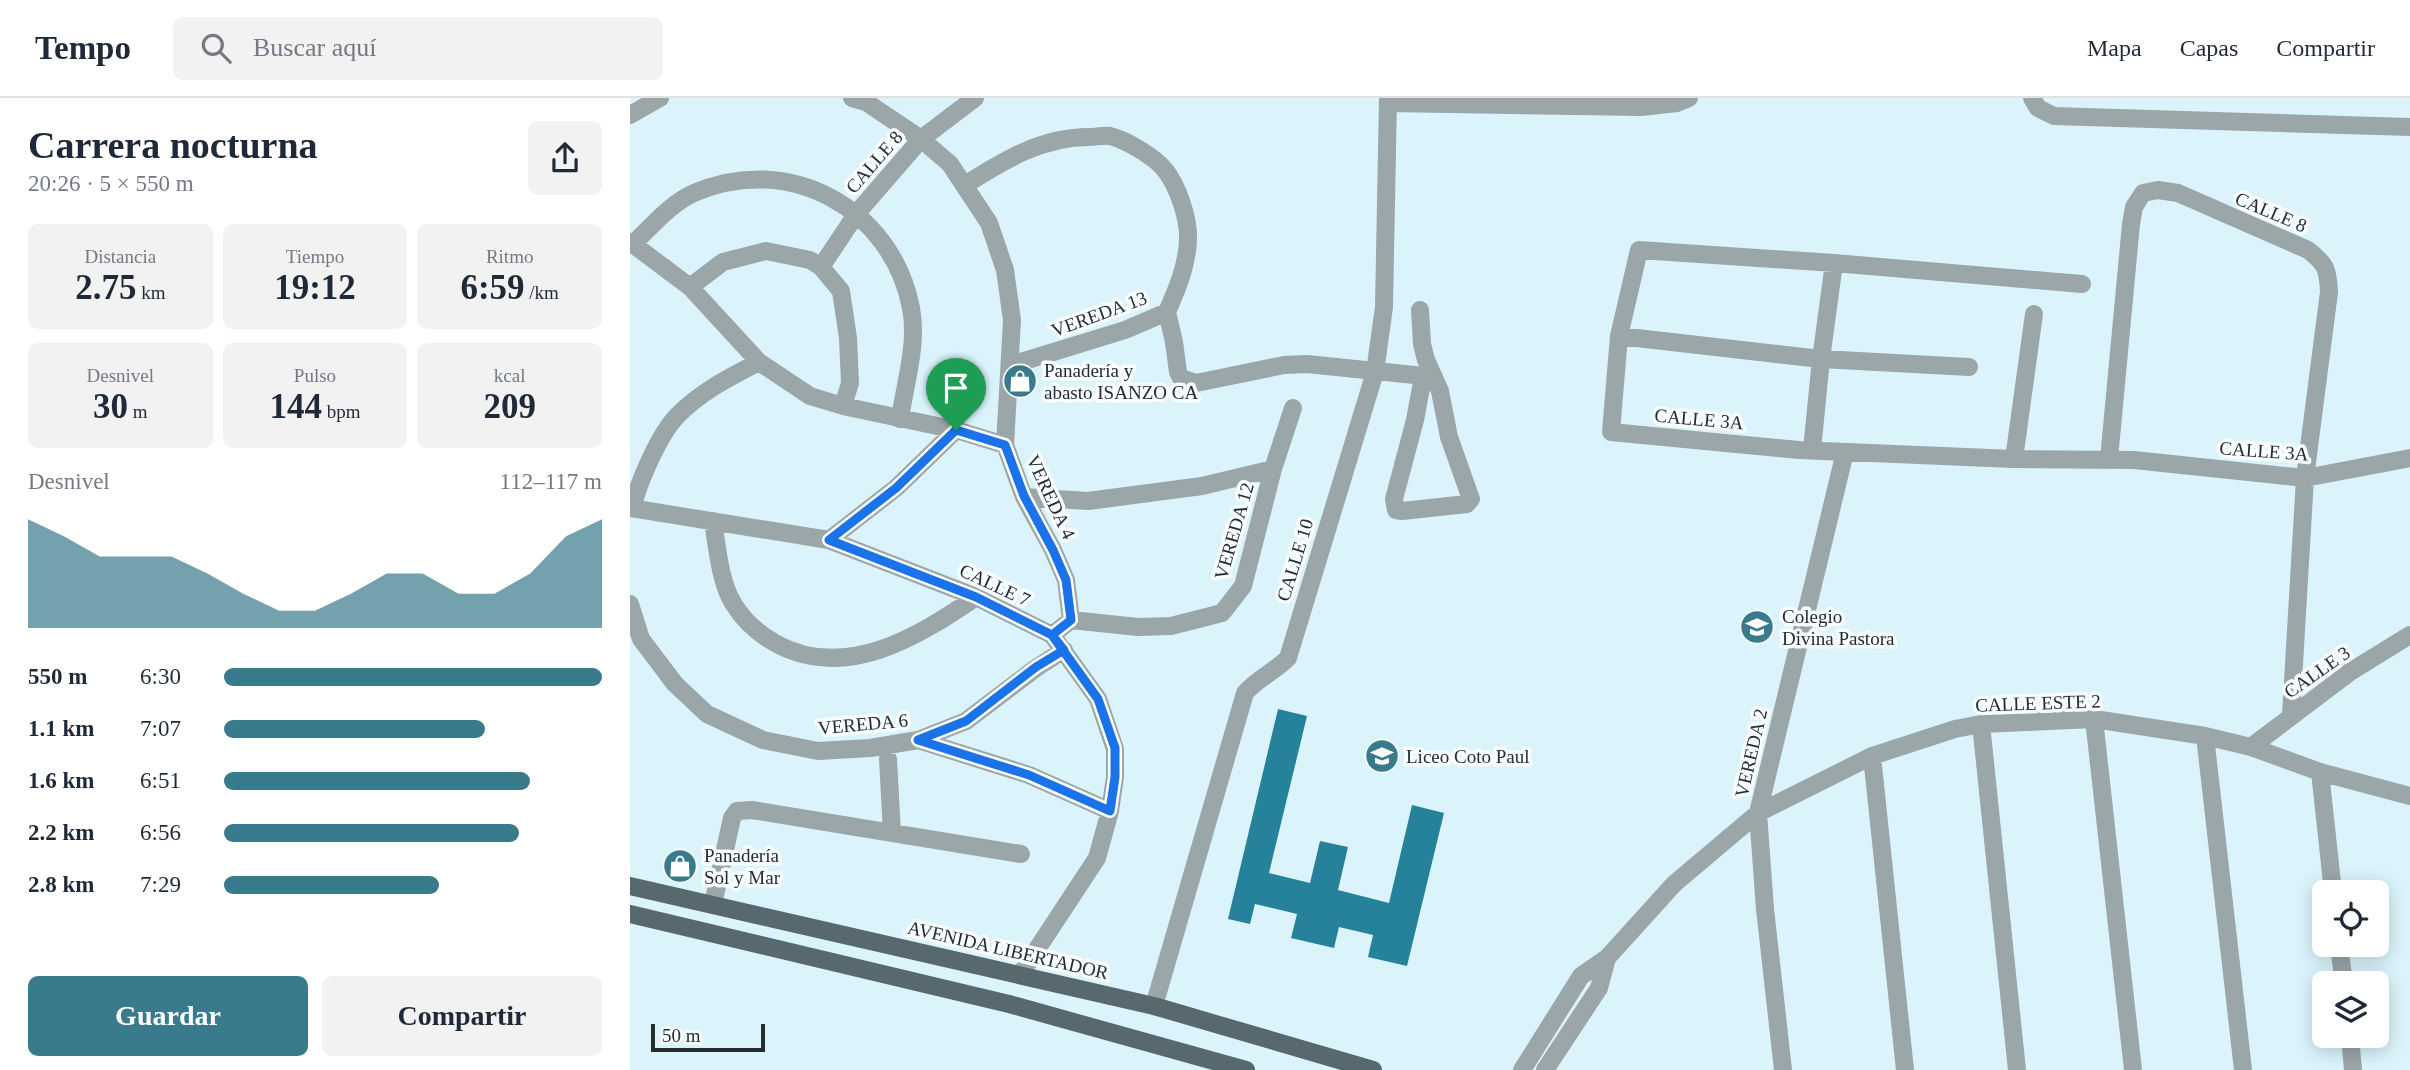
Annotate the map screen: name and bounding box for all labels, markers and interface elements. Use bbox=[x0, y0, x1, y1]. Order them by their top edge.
search box bbox=[173, 17, 663, 80]
icon: search bbox=[197, 29, 235, 67]
text: Tempo bbox=[35, 30, 131, 66]
text: Buscar aquí bbox=[253, 33, 376, 62]
text: Mapa bbox=[2087, 35, 2142, 61]
text: Capas bbox=[2180, 35, 2238, 61]
text: Compartir bbox=[2276, 35, 2375, 61]
button: share bbox=[528, 121, 602, 195]
text: Carrera nocturna bbox=[28, 124, 318, 166]
street label: CALLE 8 bbox=[841, 127, 907, 197]
text: 20:26 · 5 × 550 m bbox=[28, 171, 194, 196]
street label: CALLE 8 bbox=[2232, 188, 2310, 236]
text: Distancia bbox=[84, 246, 156, 267]
text: Tiempo bbox=[286, 246, 344, 267]
text: Ritmo bbox=[486, 246, 533, 267]
text: 2.75 bbox=[75, 268, 136, 307]
text: 19:12 bbox=[274, 268, 356, 307]
text: 6:59 bbox=[460, 268, 525, 307]
text: km bbox=[136, 282, 165, 303]
text: /km bbox=[525, 282, 559, 303]
street label: VEREDA 13 bbox=[1049, 287, 1149, 341]
pin bbox=[926, 358, 986, 430]
place label: Panadería y abasto ISANZO CA bbox=[1044, 360, 1198, 403]
shop icon: Panadería y abasto ISANZO CA bbox=[1001, 362, 1039, 400]
text: Desnivel bbox=[87, 365, 154, 386]
text: Pulso bbox=[294, 365, 336, 386]
text: kcal bbox=[494, 365, 525, 386]
icon: arrive bbox=[937, 369, 975, 407]
text: 30 bbox=[93, 387, 128, 426]
text: 144 bbox=[269, 387, 322, 426]
text: 209 bbox=[483, 387, 536, 426]
text: m bbox=[128, 401, 148, 422]
text: bpm bbox=[322, 401, 361, 422]
street label: CALLE 3A bbox=[1654, 405, 1745, 433]
street label: CALLE 3A bbox=[2219, 437, 2309, 465]
street label: VEREDA 4 bbox=[1022, 452, 1080, 543]
text: Desnivel bbox=[28, 469, 110, 494]
text: 112–117 m bbox=[500, 469, 602, 494]
street label: VEREDA 12 bbox=[1210, 480, 1258, 582]
street label: CALLE 10 bbox=[1273, 516, 1317, 604]
street label: CALLE 7 bbox=[956, 560, 1034, 610]
place label: Colegio Divina Pastora bbox=[1782, 606, 1895, 649]
school or university icon: Colegio Divina Pastora bbox=[1738, 608, 1776, 646]
street label: CALLE 3 bbox=[2280, 642, 2354, 702]
text: 550 m bbox=[28, 664, 87, 689]
text: 6:30 bbox=[140, 664, 181, 689]
street label: CALLE ESTE 2 bbox=[1975, 690, 2101, 716]
street label: VEREDA 2 bbox=[1731, 707, 1771, 799]
street label: VEREDA 6 bbox=[817, 710, 909, 738]
text: 1.1 km bbox=[28, 716, 94, 741]
text: 7:07 bbox=[140, 716, 181, 741]
school or university icon: Liceo Coto Paul bbox=[1363, 737, 1401, 775]
place label: Liceo Coto Paul bbox=[1406, 746, 1529, 767]
text: 1.6 km bbox=[28, 768, 94, 793]
text: 6:51 bbox=[140, 768, 181, 793]
text: 2.2 km bbox=[28, 820, 94, 845]
text: 6:56 bbox=[140, 820, 181, 845]
place label: Panadería Sol y Mar bbox=[704, 845, 781, 888]
shop icon: Panadería Sol y Mar bbox=[661, 847, 699, 885]
text: 2.8 km bbox=[28, 872, 94, 897]
text: 7:29 bbox=[140, 872, 181, 897]
map controls bbox=[2312, 880, 2389, 1048]
button: locate bbox=[2312, 880, 2389, 957]
street label: AVENIDA LIBERTADOR bbox=[906, 917, 1111, 983]
button: layers bbox=[2312, 971, 2389, 1048]
button: Guardar bbox=[28, 976, 308, 1056]
button: Compartir bbox=[322, 976, 602, 1056]
scale bar bbox=[651, 1021, 765, 1053]
text: 50 m bbox=[662, 1025, 701, 1046]

